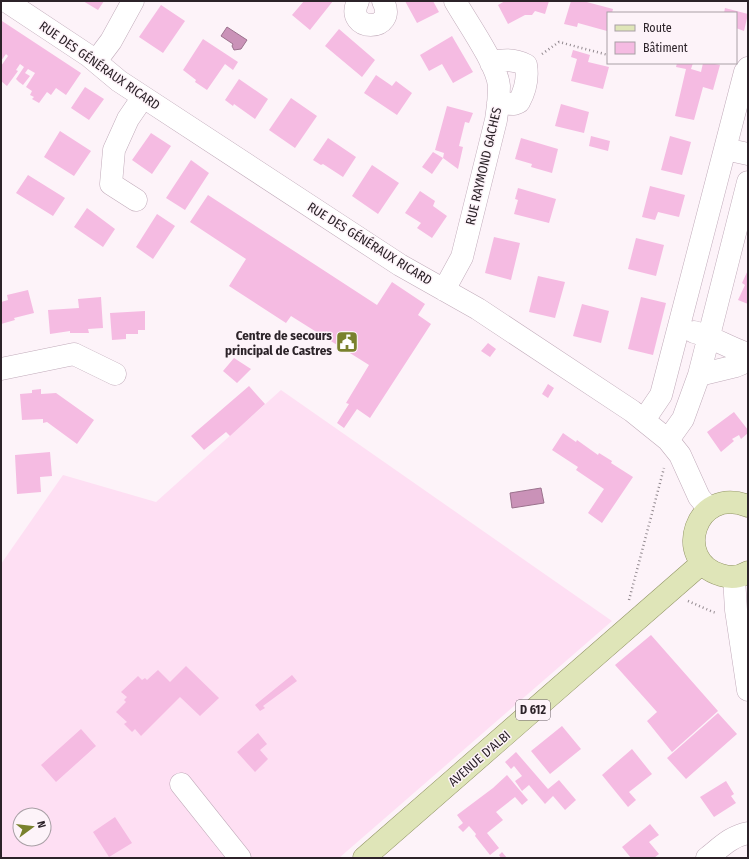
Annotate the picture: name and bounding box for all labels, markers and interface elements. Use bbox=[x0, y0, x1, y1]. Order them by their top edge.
legend bbox=[607, 12, 737, 64]
street label: RUE DES GÉNÉRAUX RICARD bbox=[37, 18, 163, 113]
text: Route bbox=[643, 21, 672, 35]
text: Bâtiment bbox=[643, 41, 688, 55]
street label: RUE RAYMOND GACHES bbox=[463, 106, 504, 226]
street label: RUE DES GÉNÉRAUX RICARD bbox=[305, 199, 435, 288]
place label: Centre de secours principal de Castres bbox=[225, 328, 332, 358]
public building icon: Centre de secours principal de Castres bbox=[334, 329, 360, 355]
road number: D 612 bbox=[516, 700, 550, 720]
street label: AVENUE D'ALBI bbox=[445, 727, 513, 789]
north arrow bbox=[12, 807, 52, 847]
text: N bbox=[34, 820, 48, 829]

